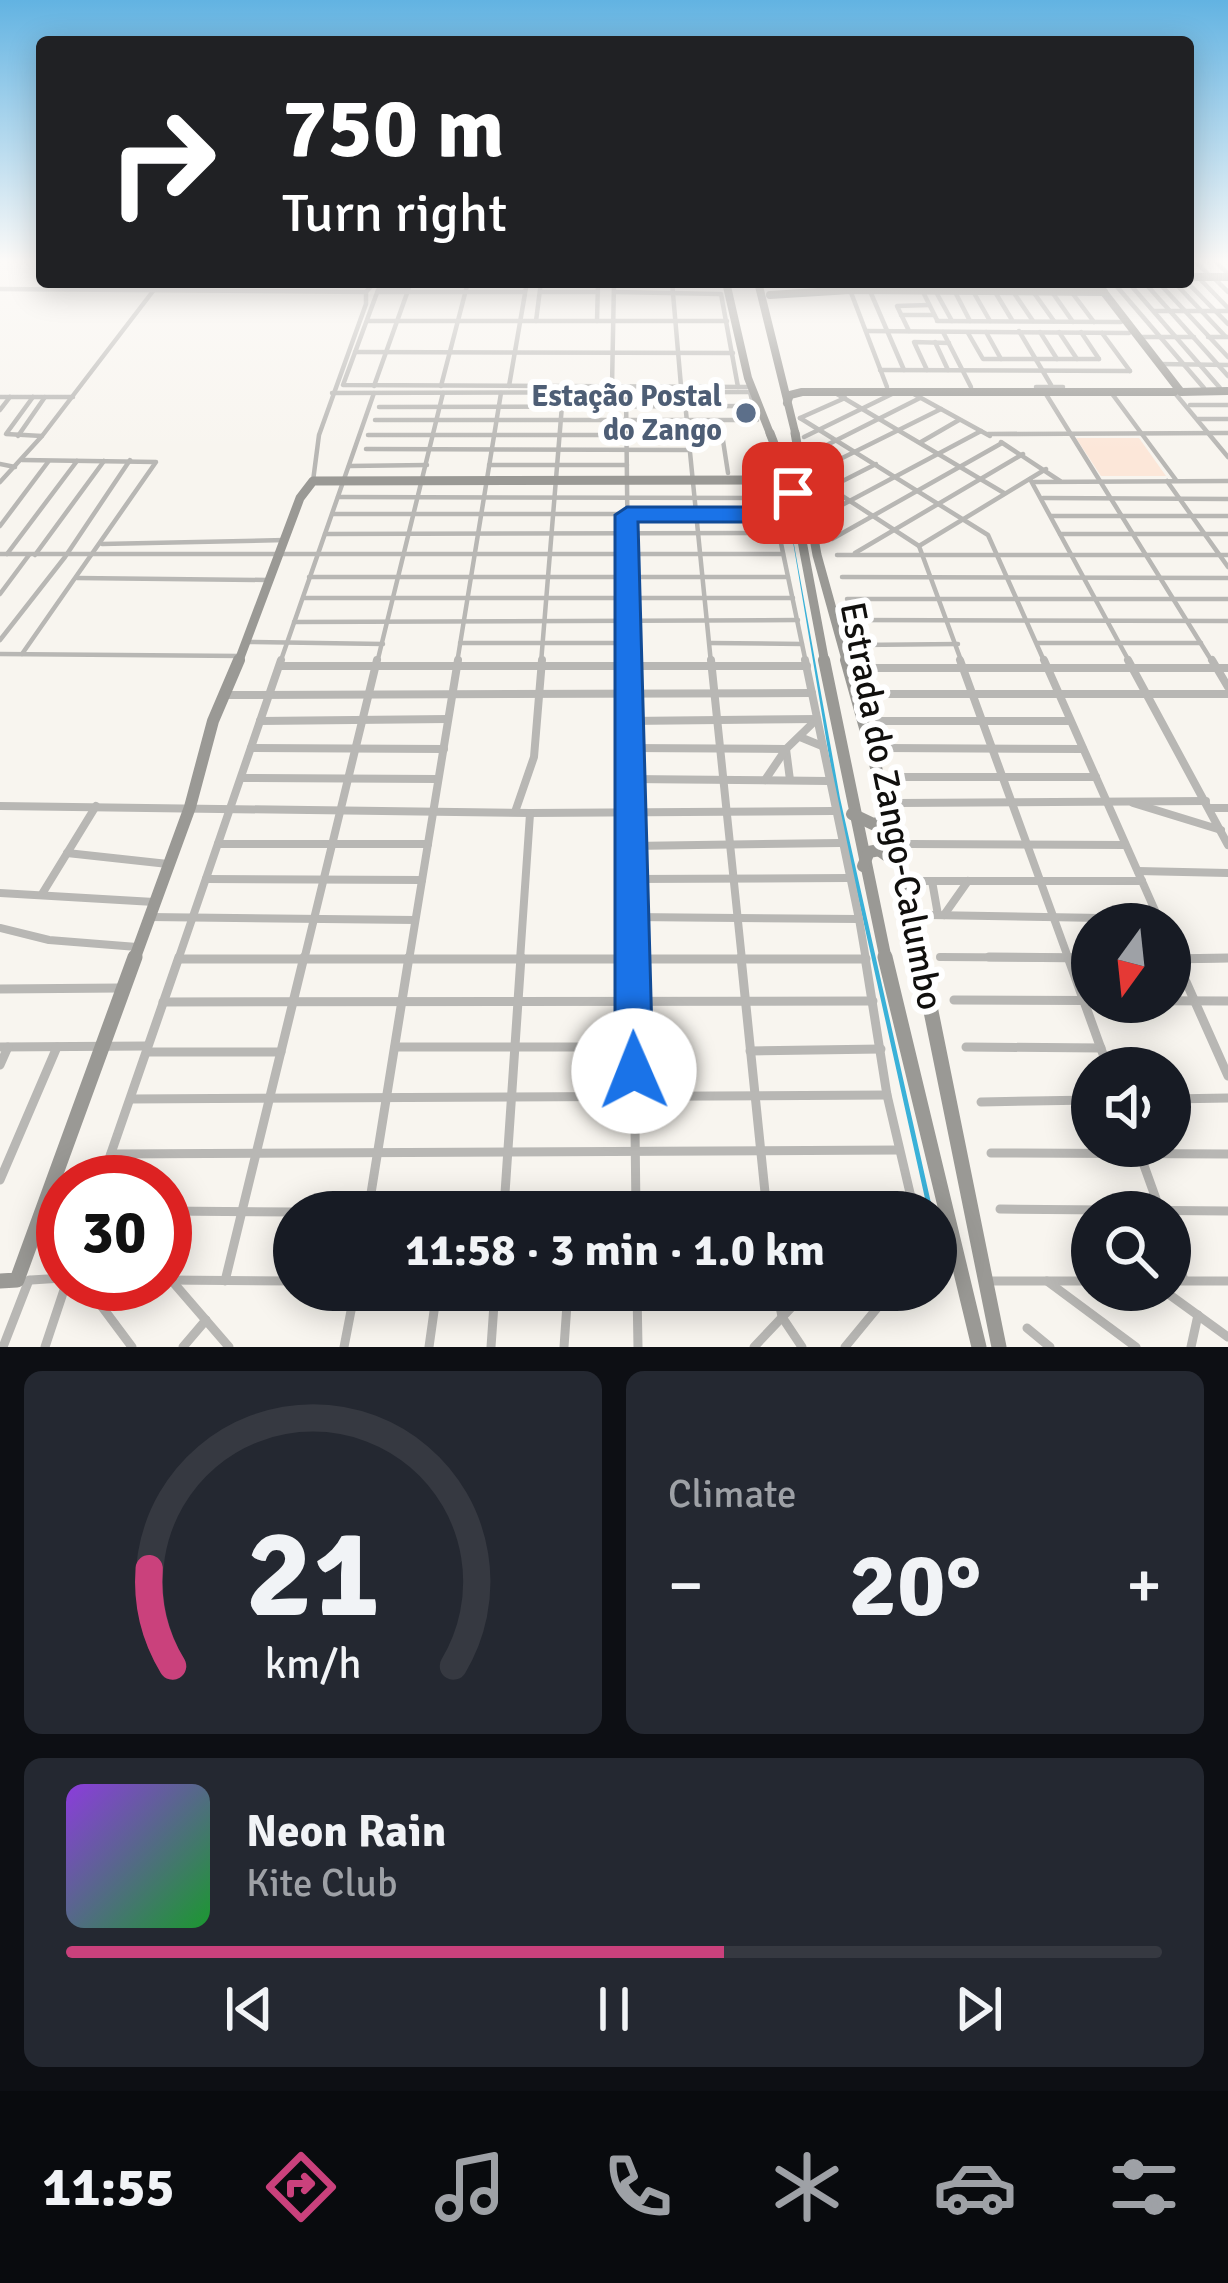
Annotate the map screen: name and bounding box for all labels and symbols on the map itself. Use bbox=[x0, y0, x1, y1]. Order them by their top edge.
place label: Estação Postal do Zango bbox=[531, 378, 722, 449]
marker: Estação Postal do Zango bbox=[733, 400, 759, 426]
pin bbox=[742, 442, 844, 544]
street label: Estrada do Zango-Calumbo bbox=[829, 598, 953, 1014]
north arrow bbox=[1071, 903, 1191, 1023]
position arrow bbox=[571, 1008, 697, 1134]
speed limit sign: 30 bbox=[36, 1155, 192, 1311]

